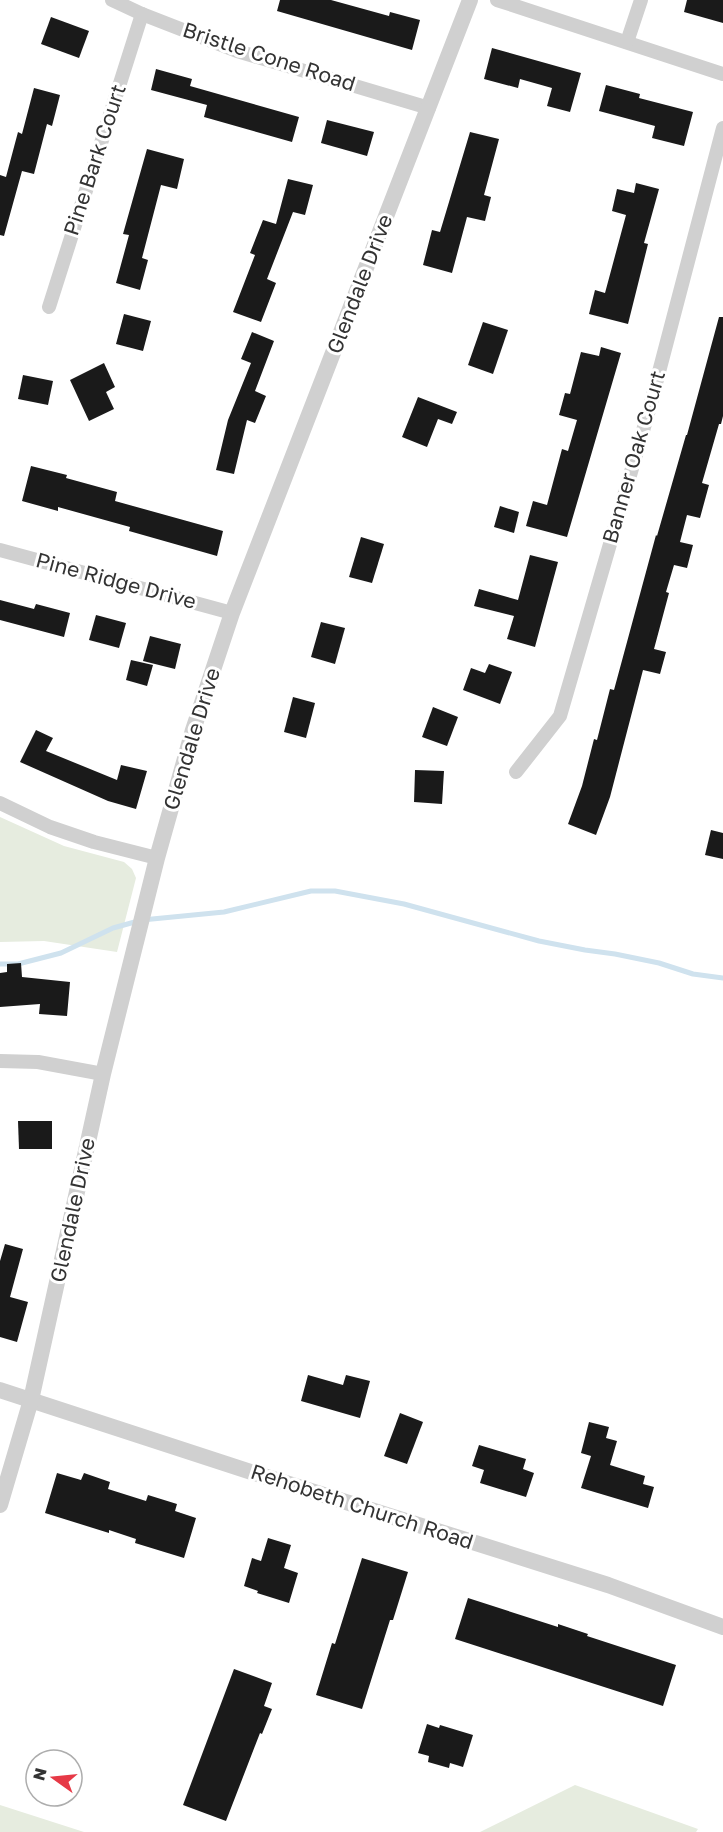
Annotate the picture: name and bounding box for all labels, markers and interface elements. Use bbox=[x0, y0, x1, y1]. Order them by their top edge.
street label: Bristle Cone Road bbox=[180, 16, 359, 96]
street label: Pine Bark Court bbox=[57, 81, 131, 239]
street label: Glendale Drive bbox=[321, 210, 398, 357]
street label: Banner Oak Court bbox=[596, 367, 670, 546]
street label: Pine Ridge Drive bbox=[33, 546, 199, 614]
street label: Glendale Drive bbox=[157, 665, 225, 813]
street label: Glendale Drive bbox=[44, 1135, 100, 1284]
street label: Rehobeth Church Road bbox=[248, 1458, 477, 1554]
north arrow bbox=[24, 1748, 84, 1808]
text: N bbox=[28, 1766, 51, 1783]

